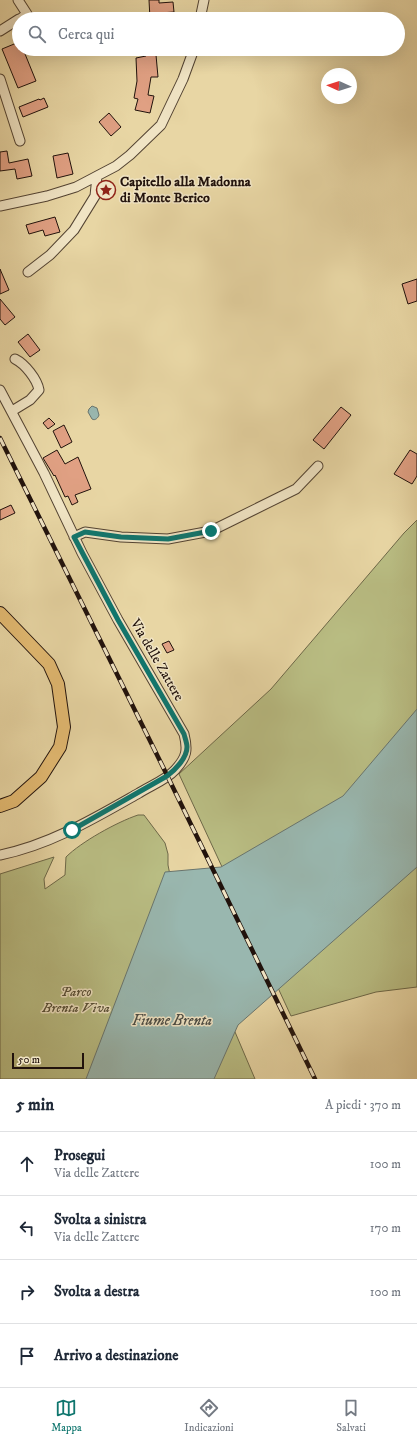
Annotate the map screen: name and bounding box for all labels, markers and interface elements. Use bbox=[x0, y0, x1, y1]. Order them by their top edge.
search box bbox=[12, 12, 405, 56]
icon: search bbox=[26, 23, 48, 45]
text: Cerca qui bbox=[58, 25, 114, 44]
north arrow bbox=[321, 68, 357, 104]
place label: Capitello alla Madonna di Monte Berico bbox=[120, 173, 252, 207]
place icon: Capitello alla Madonna di Monte Berico bbox=[95, 179, 117, 201]
route end bbox=[202, 522, 220, 540]
street label: Via delle Zattere bbox=[126, 615, 188, 704]
route start bbox=[63, 821, 81, 839]
park label: Parco Brenta Viva bbox=[41, 983, 110, 1017]
water label: Fiume Brenta bbox=[132, 1011, 212, 1030]
scale bar bbox=[12, 1051, 84, 1070]
text: 50 m bbox=[18, 1053, 40, 1067]
text: 5 min bbox=[16, 1094, 54, 1116]
text: A piedi · 370 m bbox=[325, 1097, 401, 1113]
text: Prosegui bbox=[54, 1146, 105, 1165]
icon: ahead bbox=[16, 1153, 38, 1175]
text: 100 m bbox=[370, 1156, 401, 1172]
text: Via delle Zattere bbox=[54, 1165, 139, 1181]
text: Svolta a sinistra bbox=[54, 1210, 146, 1229]
icon: left bbox=[16, 1217, 38, 1239]
text: 170 m bbox=[370, 1220, 401, 1236]
text: Via delle Zattere bbox=[54, 1229, 139, 1245]
icon: right bbox=[16, 1281, 38, 1303]
text: Svolta a destra bbox=[54, 1282, 139, 1301]
text: 100 m bbox=[370, 1284, 401, 1300]
icon: arrive bbox=[16, 1345, 38, 1367]
text: Arrivo a destinazione bbox=[54, 1346, 178, 1365]
tab: Mappa bbox=[51, 1397, 82, 1435]
tab: Indicazioni bbox=[184, 1397, 234, 1435]
tab: Salvati bbox=[336, 1397, 366, 1435]

